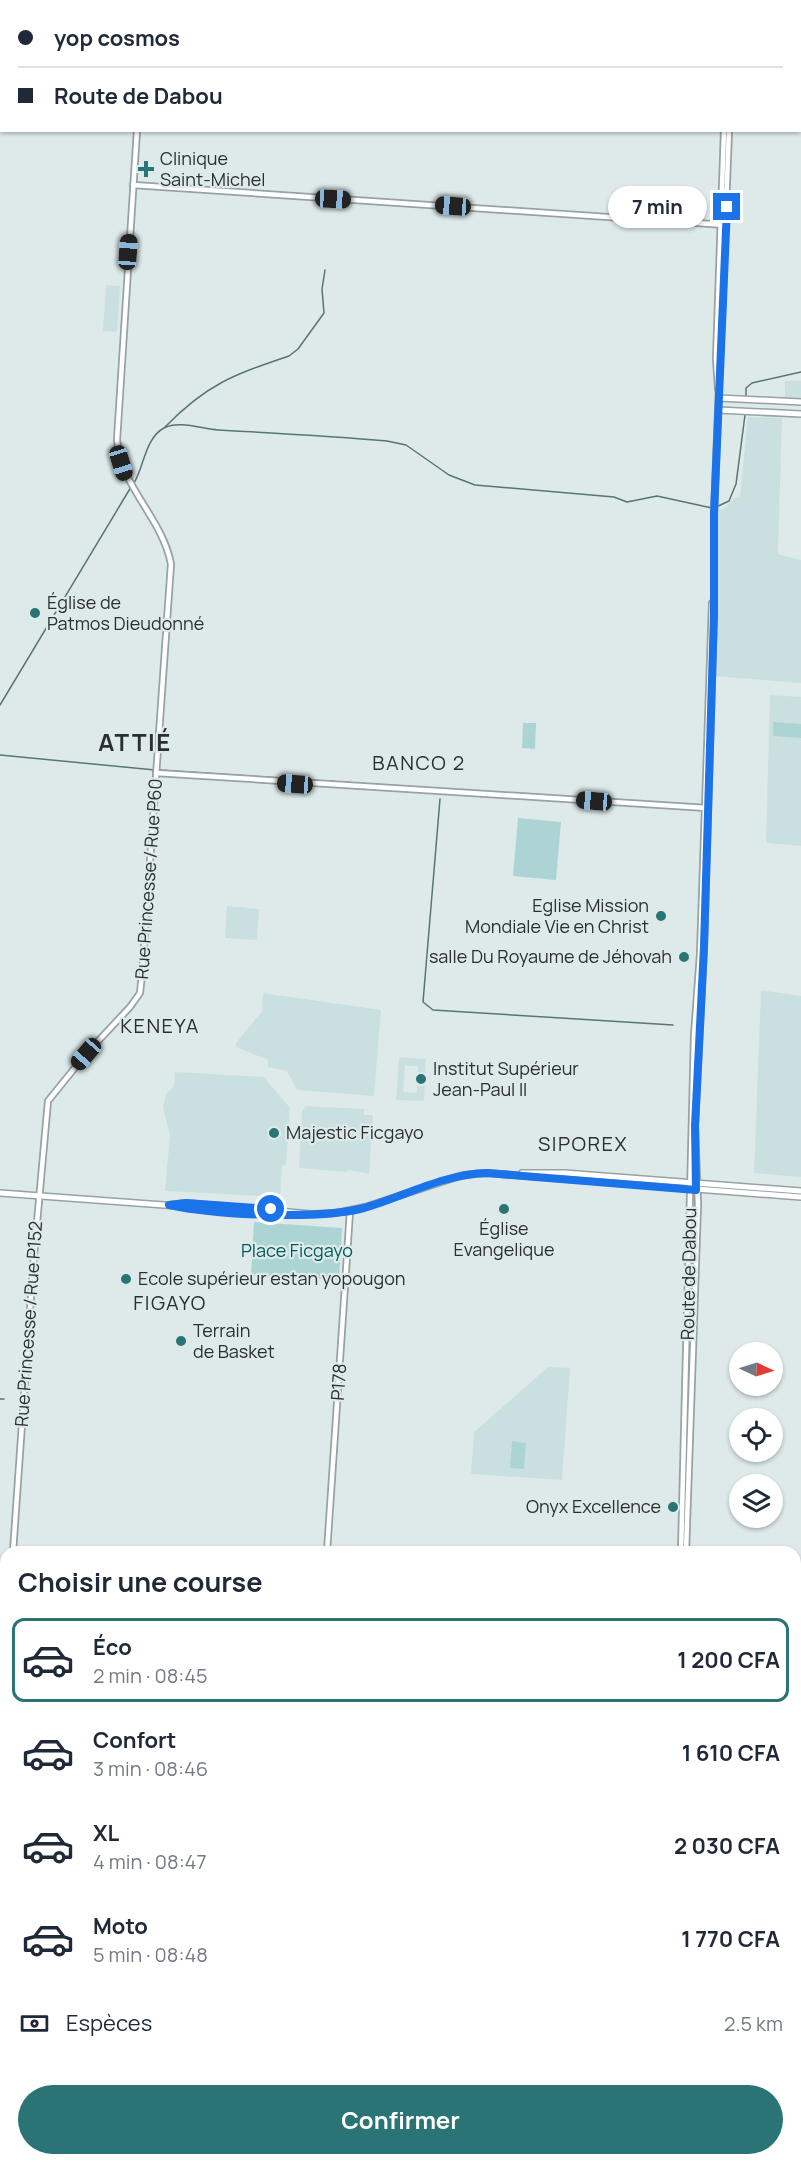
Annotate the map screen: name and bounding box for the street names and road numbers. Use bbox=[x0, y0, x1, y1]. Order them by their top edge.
street label: Rue Princesse / Rue P60 bbox=[129, 778, 167, 980]
street label: Route de Dabou bbox=[675, 1208, 701, 1340]
street label: Rue Princesse / Rue P152 bbox=[9, 1220, 47, 1428]
street label: P178 bbox=[325, 1362, 351, 1401]

